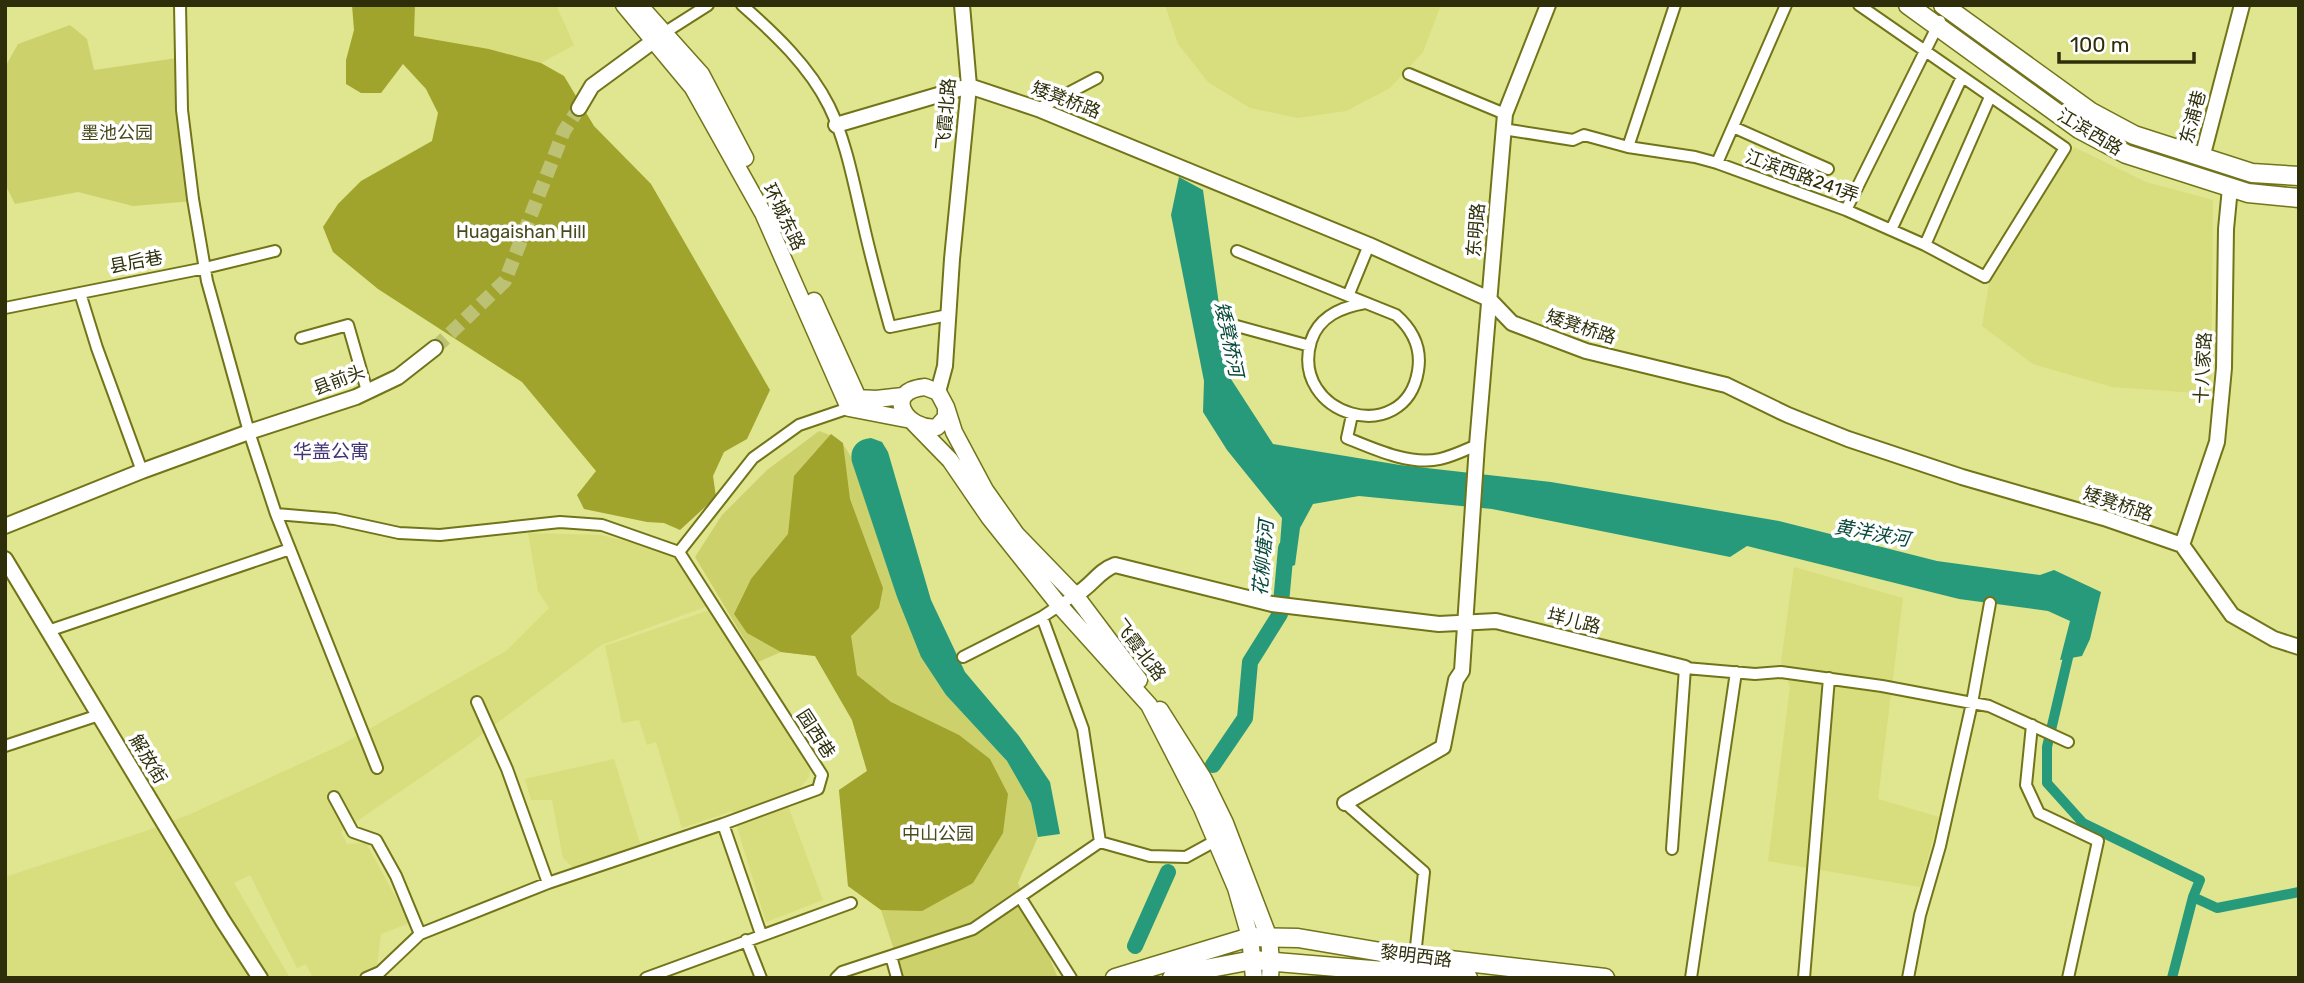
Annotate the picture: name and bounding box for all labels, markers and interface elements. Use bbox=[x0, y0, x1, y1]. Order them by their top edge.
scale bar bbox=[2059, 21, 2194, 65]
text: 100 m bbox=[2070, 32, 2129, 57]
street label: 飞霞北路 bbox=[932, 77, 960, 151]
street label: 矮凳桥路 bbox=[1028, 77, 1104, 123]
street label: 东浦巷 bbox=[2175, 88, 2211, 146]
street label: 江滨西路 bbox=[2053, 104, 2127, 160]
park label: 墨池公园 bbox=[81, 122, 153, 144]
street label: 江滨西路241弄 bbox=[1742, 145, 1862, 207]
street label: 环城东路 bbox=[758, 180, 810, 254]
street label: 东明路 bbox=[1463, 202, 1489, 258]
park label: Huagaishan Hill bbox=[456, 221, 586, 243]
street label: 县后巷 bbox=[107, 246, 165, 278]
water label: 矮凳桥河 bbox=[1210, 299, 1249, 382]
street label: 矮凳桥路 bbox=[1543, 305, 1619, 349]
street label: 十八家路 bbox=[2190, 331, 2216, 405]
street label: 县前头 bbox=[310, 360, 368, 400]
district label: 华盖公寓 bbox=[293, 440, 369, 463]
street label: 矮凳桥路 bbox=[2080, 482, 2156, 526]
water label: 花柳塘河 bbox=[1248, 515, 1278, 597]
water label: 黄洋浃河 bbox=[1833, 515, 1915, 552]
street label: 垟儿路 bbox=[1545, 604, 1603, 638]
street label: 飞霞北路 bbox=[1110, 615, 1170, 685]
street label: 园西巷 bbox=[792, 705, 840, 763]
street label: 解放街 bbox=[125, 730, 171, 788]
park label: 中山公园 bbox=[902, 823, 974, 845]
street label: 黎明西路 bbox=[1379, 941, 1453, 971]

